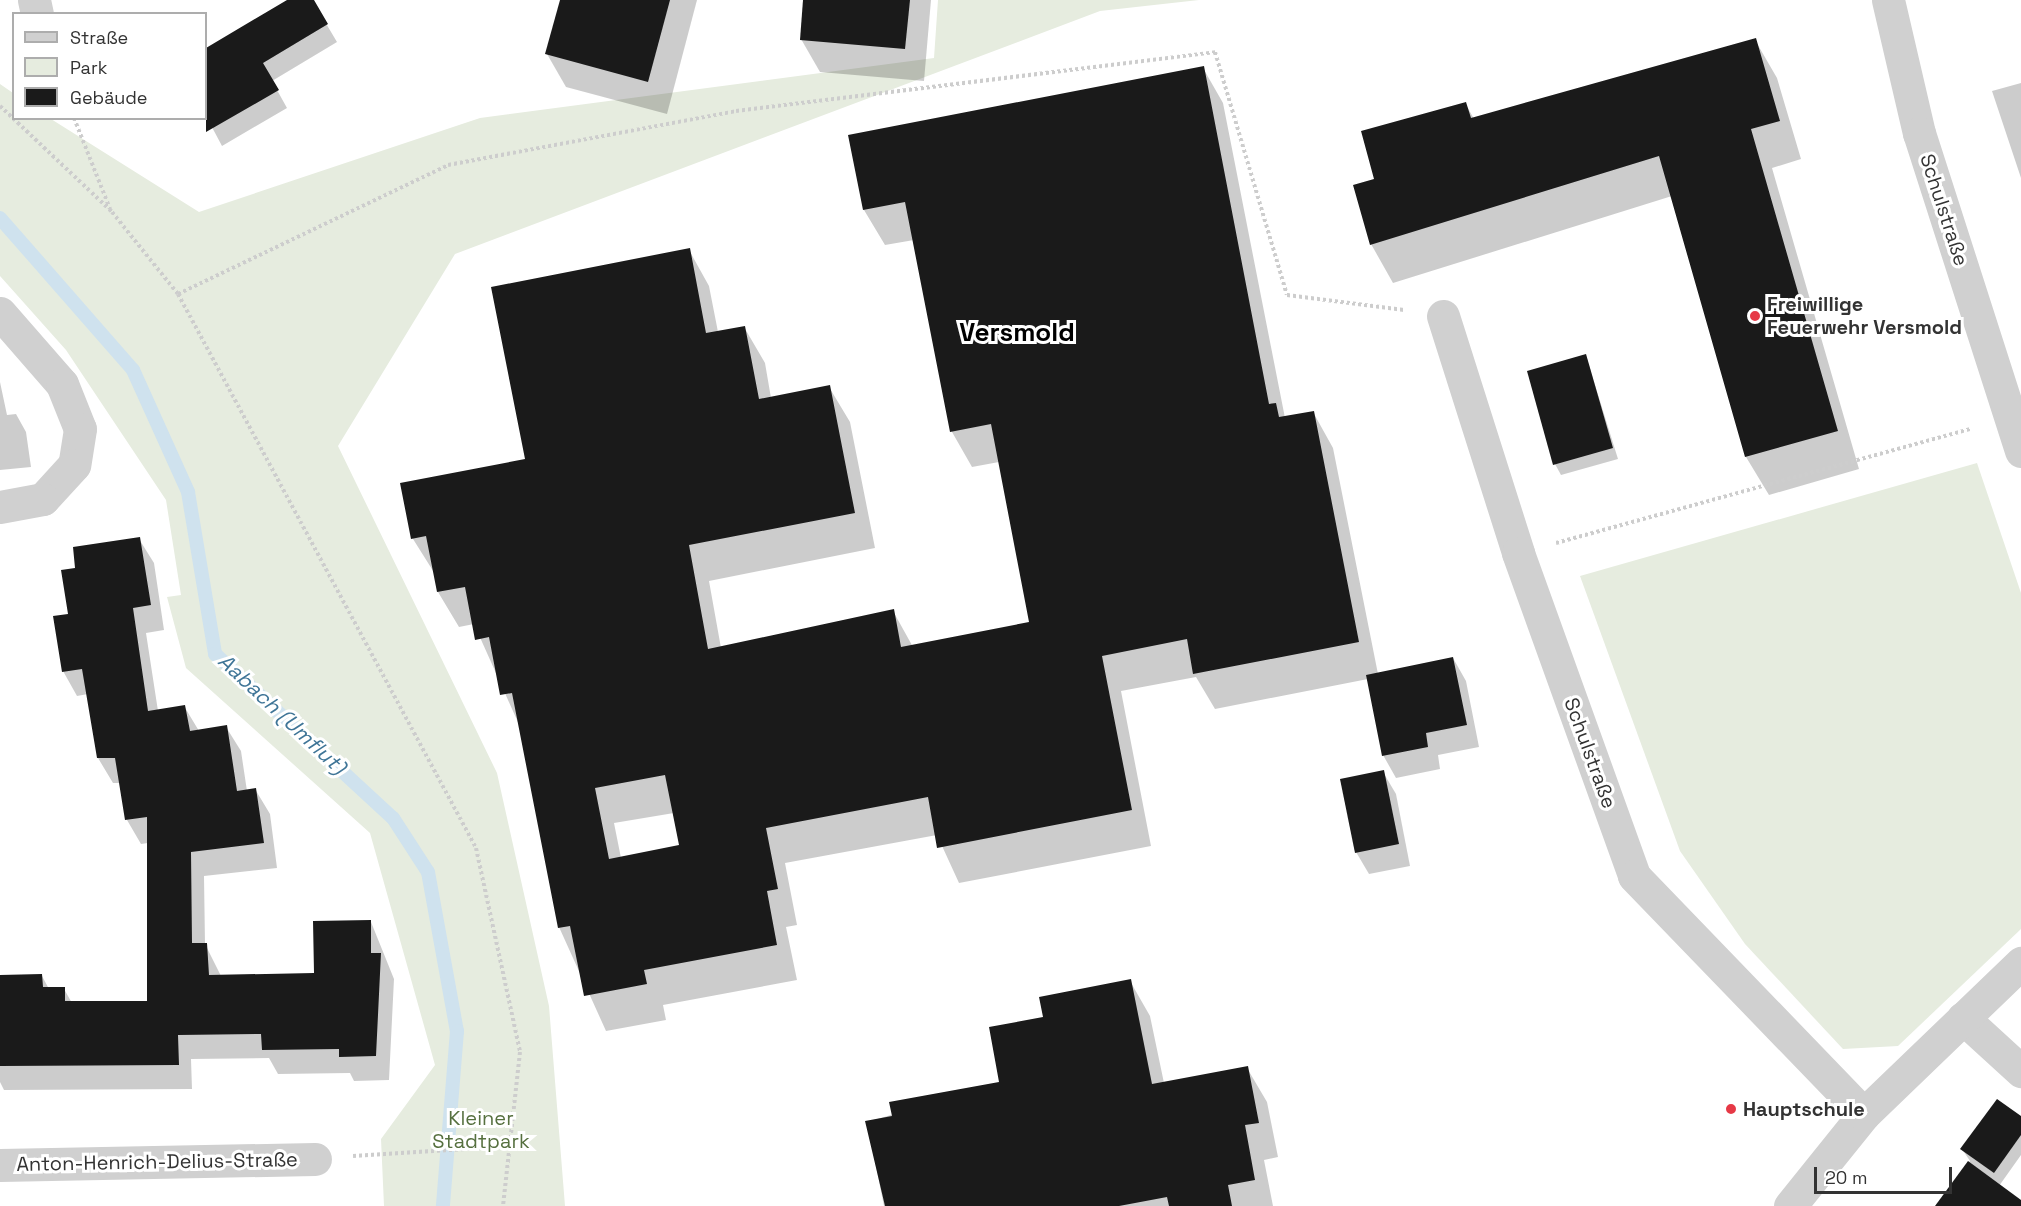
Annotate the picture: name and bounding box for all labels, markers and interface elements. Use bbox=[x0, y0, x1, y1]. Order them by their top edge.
legend bbox=[12, 12, 207, 120]
text: Straße bbox=[70, 26, 128, 49]
text: Park bbox=[70, 56, 107, 79]
text: Gebäude bbox=[70, 86, 148, 109]
street label: Schulstraße bbox=[1915, 151, 1973, 269]
place label: Freiwillige Feuerwehr Versmold bbox=[1767, 292, 1962, 339]
marker: Freiwillige Feuerwehr Versmold bbox=[1748, 309, 1762, 323]
district label: Versmold bbox=[959, 317, 1075, 349]
water label: Aabach (Umflut) bbox=[213, 648, 351, 780]
street label: Schulstraße bbox=[1559, 694, 1621, 812]
place label: Hauptschule bbox=[1743, 1097, 1865, 1121]
marker: Hauptschule bbox=[1724, 1102, 1738, 1116]
park label: Kleiner Stadtpark bbox=[432, 1107, 530, 1154]
street label: Anton-Henrich-Delius-Straße bbox=[16, 1148, 298, 1176]
scale bar bbox=[1817, 1155, 1955, 1193]
text: 20 m bbox=[1825, 1166, 1868, 1189]

